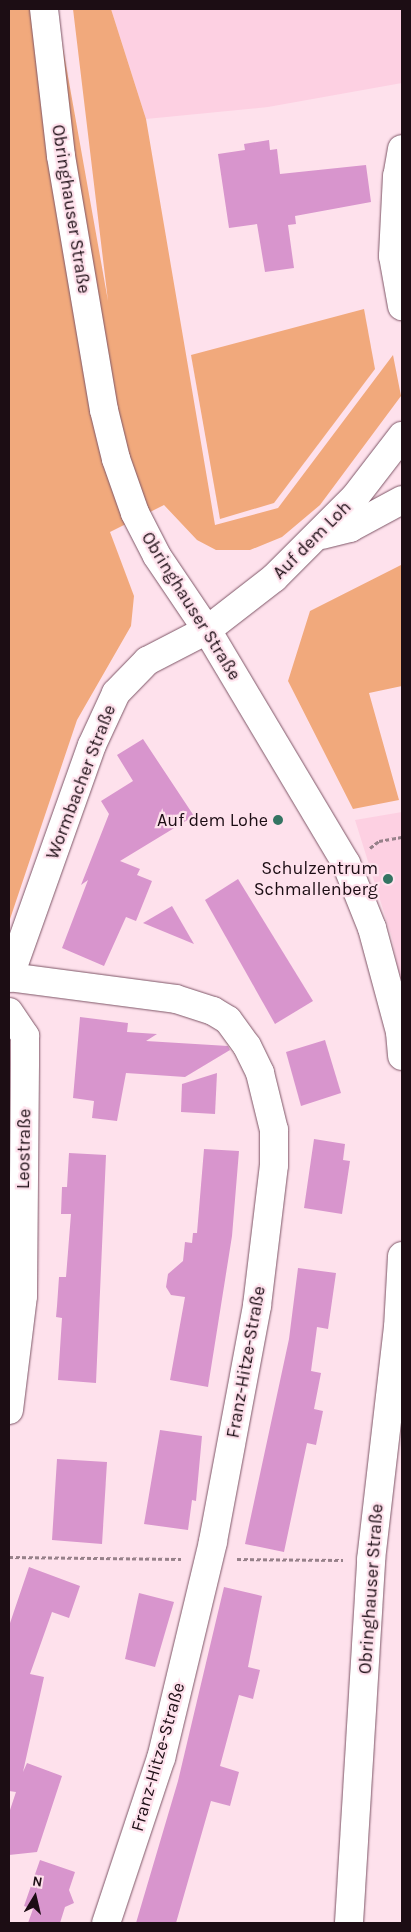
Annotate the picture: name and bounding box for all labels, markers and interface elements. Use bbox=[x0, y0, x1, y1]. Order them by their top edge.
street label: Obringhauser Straße bbox=[47, 123, 95, 295]
street label: Auf dem Loh bbox=[268, 496, 356, 584]
street label: Obringhauser Straße bbox=[137, 528, 245, 684]
street label: Wormbacher Straße bbox=[42, 702, 120, 862]
place label: Auf dem Lohe bbox=[157, 809, 268, 831]
marker: Auf dem Lohe bbox=[272, 814, 284, 826]
place label: Schulzentrum Schmallenberg bbox=[254, 858, 378, 901]
marker: Schulzentrum Schmallenberg bbox=[382, 873, 394, 885]
street label: Leostraße bbox=[12, 1109, 36, 1189]
street label: Franz-Hitze-Straße bbox=[222, 1284, 270, 1440]
street label: Obringhauser Straße bbox=[354, 1503, 388, 1675]
street label: Franz-Hitze-Straße bbox=[126, 1680, 190, 1834]
north arrow bbox=[10, 1872, 60, 1922]
text: N bbox=[31, 1873, 44, 1891]

